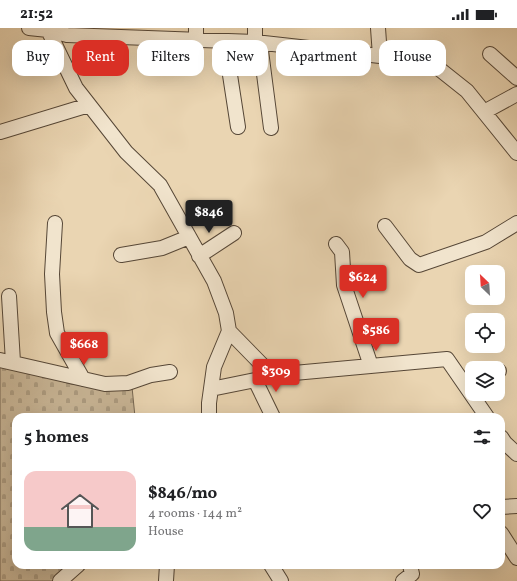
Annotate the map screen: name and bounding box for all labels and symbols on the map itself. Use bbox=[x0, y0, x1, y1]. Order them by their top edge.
pin: $846 bbox=[185, 200, 233, 234]
pin: $624 bbox=[339, 265, 387, 299]
north arrow bbox=[465, 265, 505, 305]
pin: $586 bbox=[352, 318, 400, 352]
pin: $668 bbox=[60, 332, 108, 366]
pin: $309 bbox=[252, 359, 300, 393]

